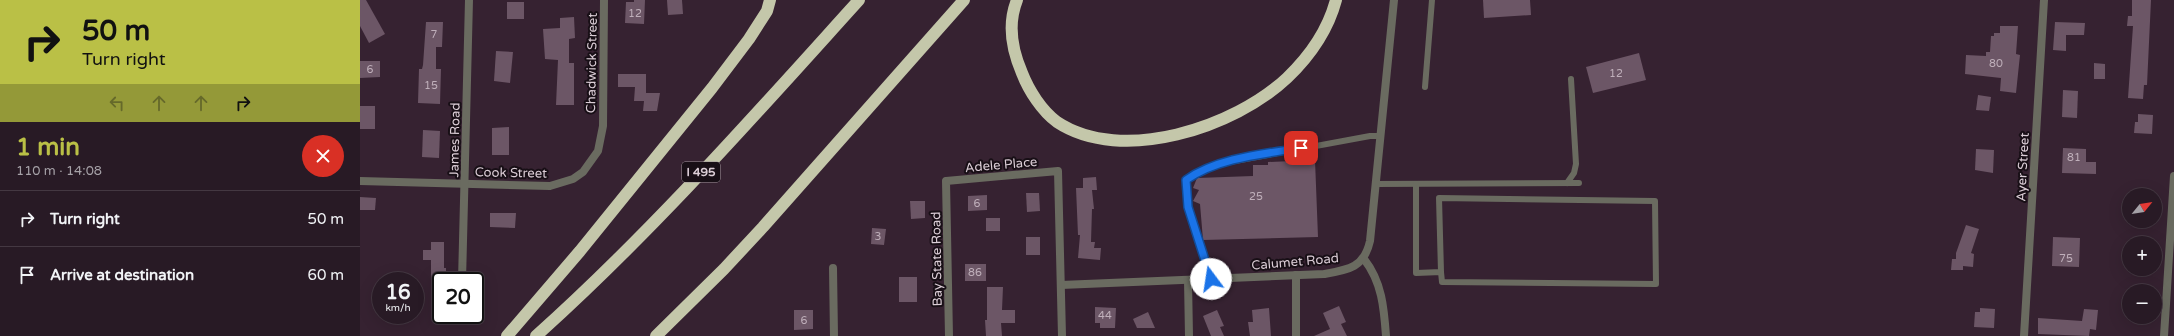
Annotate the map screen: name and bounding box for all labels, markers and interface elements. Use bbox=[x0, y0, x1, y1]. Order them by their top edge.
house number: 12 bbox=[628, 7, 642, 20]
street label: Chadwick Street bbox=[583, 13, 601, 113]
text: 50 m bbox=[82, 14, 150, 48]
icon: right bbox=[16, 16, 68, 68]
house number: 7 bbox=[431, 28, 438, 41]
text: Turn right bbox=[82, 48, 166, 70]
house number: 80 bbox=[1989, 57, 2003, 70]
house number: 6 bbox=[367, 63, 374, 76]
house number: 12 bbox=[1609, 67, 1623, 80]
house number: 15 bbox=[424, 79, 438, 92]
icon: left bbox=[106, 92, 128, 114]
icon: ahead bbox=[148, 92, 170, 114]
icon: ahead bbox=[190, 92, 212, 114]
icon: right bbox=[232, 92, 254, 114]
street label: James Road bbox=[446, 102, 464, 178]
pin bbox=[1284, 131, 1318, 165]
street label: Ayer Street bbox=[2013, 132, 2033, 202]
text: 1 min bbox=[16, 133, 80, 162]
button: close bbox=[302, 135, 344, 177]
icon: arrive bbox=[1290, 137, 1312, 159]
house number: 81 bbox=[2067, 151, 2081, 164]
street label: Adele Place bbox=[964, 154, 1038, 176]
road number: I 495 bbox=[682, 162, 720, 182]
text: 110 m · 14:08 bbox=[16, 163, 102, 179]
street label: Cook Street bbox=[475, 164, 547, 182]
north arrow bbox=[2122, 188, 2162, 228]
map controls bbox=[2122, 188, 2162, 324]
house number: 25 bbox=[1249, 190, 1263, 203]
house number: 6 bbox=[974, 197, 981, 210]
icon: right bbox=[16, 208, 38, 230]
text: Turn right bbox=[50, 210, 120, 228]
text: 50 m bbox=[307, 210, 344, 228]
street label: Bay State Road bbox=[928, 212, 946, 306]
house number: 3 bbox=[875, 230, 882, 243]
button: + bbox=[2122, 236, 2162, 276]
street label: Calumet Road bbox=[1251, 250, 1340, 274]
house number: 75 bbox=[2059, 252, 2073, 265]
position arrow bbox=[1190, 258, 1232, 300]
icon: arrive bbox=[16, 264, 38, 286]
text: Arrive at destination bbox=[50, 266, 194, 284]
text: 60 m bbox=[307, 266, 344, 284]
house number: 86 bbox=[968, 266, 982, 279]
speed limit sign: 20 bbox=[432, 272, 484, 324]
text: 16 bbox=[385, 281, 411, 305]
button: − bbox=[2122, 284, 2162, 324]
text: km/h bbox=[385, 302, 411, 314]
house number: 44 bbox=[1098, 309, 1112, 322]
house number: 6 bbox=[801, 314, 808, 327]

